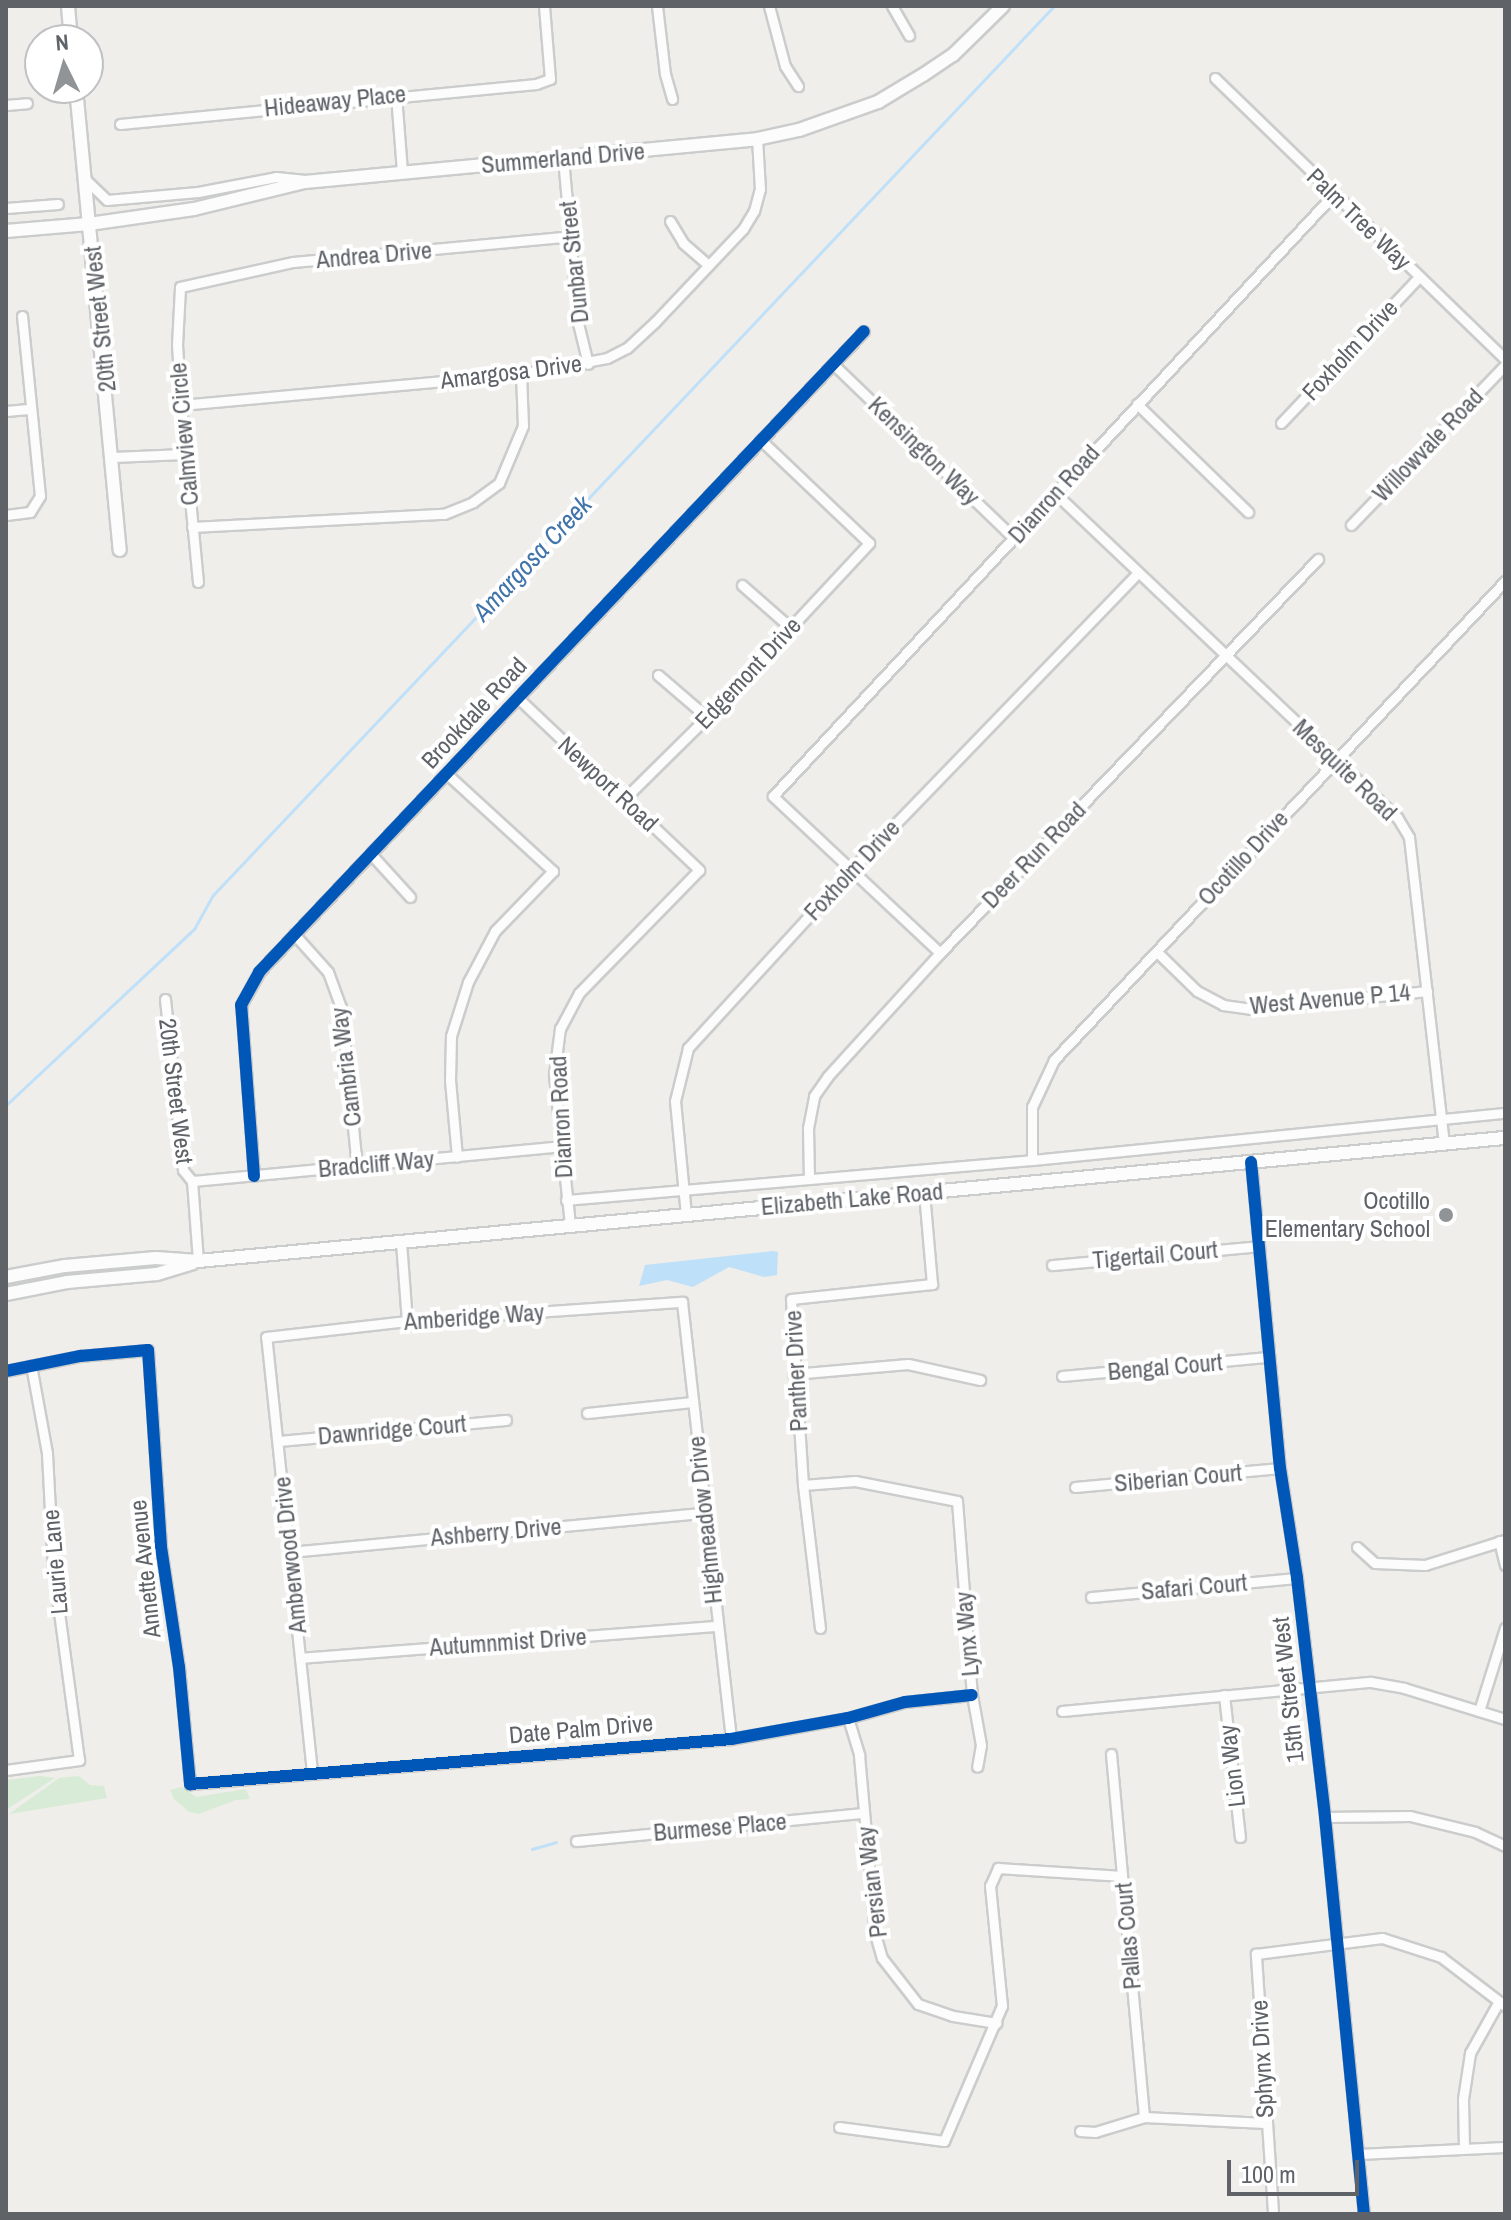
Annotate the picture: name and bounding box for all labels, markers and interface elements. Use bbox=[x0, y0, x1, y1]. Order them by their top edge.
north arrow bbox=[24, 24, 104, 104]
text: N bbox=[54, 27, 70, 58]
street label: Hideaway Place bbox=[263, 79, 407, 123]
street label: Summerland Drive bbox=[480, 137, 646, 179]
street label: Palm Tree Way bbox=[1301, 162, 1417, 276]
street label: Dunbar Street bbox=[553, 200, 595, 324]
street label: Andrea Drive bbox=[315, 236, 433, 274]
street label: 20th Street West bbox=[78, 245, 122, 393]
street label: Foxholm Drive bbox=[1296, 294, 1404, 406]
street label: Amargosa Drive bbox=[439, 349, 583, 395]
street label: Calmview Circle bbox=[163, 361, 205, 507]
street label: Willowvale Road bbox=[1367, 382, 1489, 508]
street label: Kensington Way bbox=[862, 391, 986, 511]
street label: Dianron Road bbox=[1002, 439, 1106, 549]
water label: Amargosa Creek bbox=[466, 489, 598, 627]
street label: Edgemont Drive bbox=[689, 611, 807, 735]
street label: Brookdale Road bbox=[415, 652, 533, 774]
street label: Mesquite Road bbox=[1287, 713, 1403, 827]
street label: Newport Road bbox=[552, 731, 664, 837]
street label: Deer Run Road bbox=[976, 796, 1092, 914]
street label: Ocotillo Drive bbox=[1192, 805, 1294, 911]
street label: Foxholm Drive bbox=[798, 814, 906, 926]
street label: West Avenue P 14 bbox=[1248, 978, 1412, 1020]
street label: Cambria Way bbox=[324, 1006, 368, 1128]
street label: 20th Street West bbox=[153, 1017, 199, 1165]
street label: Dianron Road bbox=[543, 1055, 579, 1179]
street label: Bradcliff Way bbox=[317, 1145, 435, 1183]
street label: Elizabeth Lake Road bbox=[760, 1177, 944, 1221]
place label: Ocotillo Elementary School bbox=[1265, 1187, 1430, 1243]
marker: Ocotillo Elementary School bbox=[1437, 1206, 1455, 1224]
street label: Tigertail Court bbox=[1091, 1235, 1219, 1275]
street label: Amberidge Way bbox=[403, 1298, 545, 1336]
street label: Panther Drive bbox=[778, 1310, 814, 1432]
street label: Bengal Court bbox=[1107, 1348, 1223, 1386]
street label: Dawnridge Court bbox=[317, 1409, 467, 1451]
street label: Highmeadow Drive bbox=[682, 1435, 728, 1605]
street label: Siberian Court bbox=[1113, 1458, 1243, 1498]
street label: Amberwood Drive bbox=[267, 1475, 313, 1635]
street label: Annette Avenue bbox=[123, 1498, 167, 1640]
street label: Laurie Lane bbox=[36, 1508, 74, 1616]
street label: Ashberry Drive bbox=[429, 1512, 563, 1552]
street label: Safari Court bbox=[1140, 1568, 1248, 1606]
street label: Lynx Way bbox=[949, 1590, 985, 1678]
street label: 15th Street West bbox=[1266, 1616, 1310, 1764]
street label: Autumnmist Drive bbox=[428, 1622, 588, 1662]
street label: Date Palm Drive bbox=[508, 1708, 654, 1750]
street label: Lion Way bbox=[1213, 1723, 1251, 1809]
street label: Burmese Place bbox=[652, 1807, 788, 1847]
street label: Persian Way bbox=[851, 1825, 893, 1939]
street label: Pallas Court bbox=[1109, 1881, 1147, 1991]
street label: Sphynx Drive bbox=[1245, 1999, 1279, 2119]
scale bar bbox=[1231, 2144, 1363, 2194]
text: 100 m bbox=[1241, 2158, 1296, 2190]

